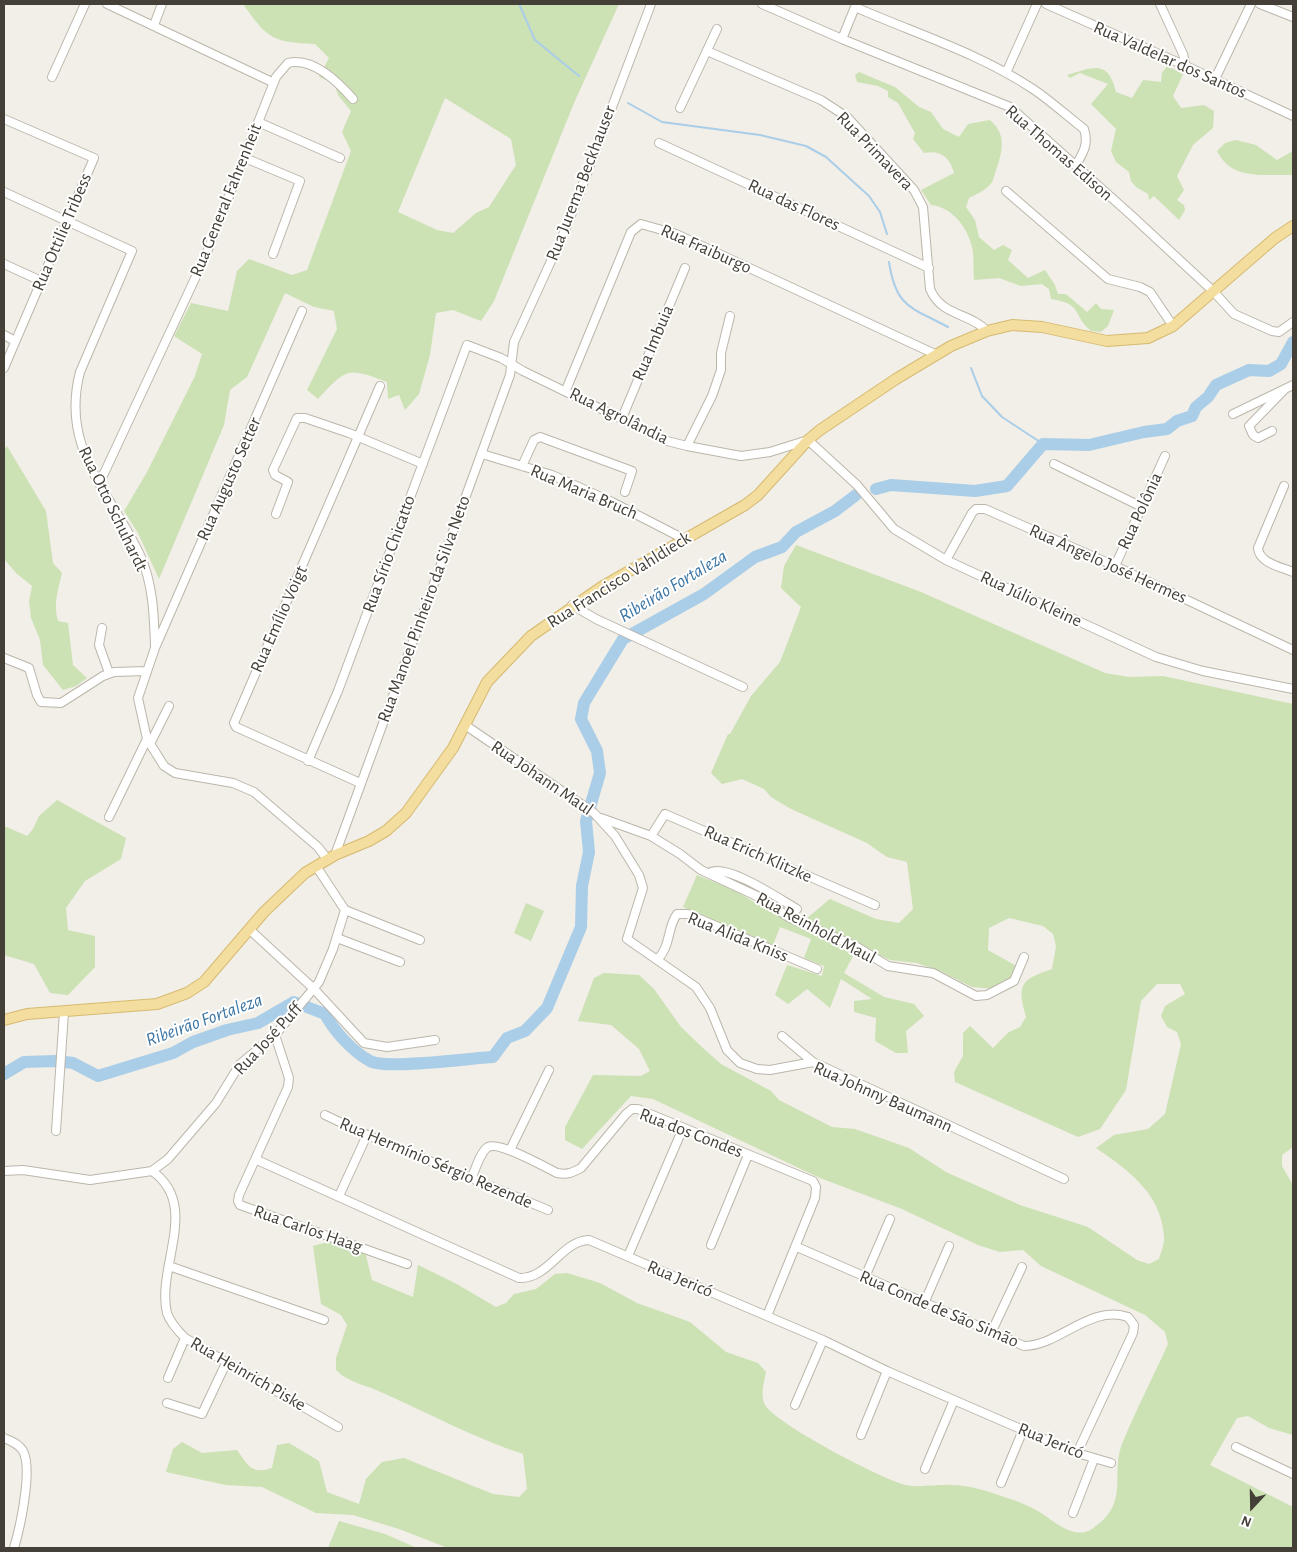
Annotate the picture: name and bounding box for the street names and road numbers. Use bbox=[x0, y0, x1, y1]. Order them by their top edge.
street label: Rua Valdelar dos Santos bbox=[1090, 17, 1250, 103]
street label: Rua Thomas Edison bbox=[1001, 100, 1117, 206]
street label: Rua Jurema Beckhauser bbox=[541, 102, 621, 264]
street label: Rua Primavera bbox=[832, 107, 918, 195]
street label: Rua General Fahrenheit bbox=[185, 120, 267, 280]
street label: Rua Ottilie Tribess bbox=[27, 170, 97, 294]
street label: Rua das Flores bbox=[745, 174, 843, 236]
street label: Rua Fraiburgo bbox=[657, 219, 755, 279]
street label: Rua Imbuia bbox=[627, 302, 679, 384]
street label: Rua Agrolândia bbox=[566, 383, 672, 449]
street label: Rua Augusto Setter bbox=[192, 414, 266, 544]
street label: Rua Otto Schuhardt bbox=[73, 443, 153, 575]
street label: Rua Maria Bruch bbox=[527, 460, 641, 524]
street label: Rua Polônia bbox=[1113, 469, 1167, 553]
street label: Rua Sírio Chicatto bbox=[358, 492, 420, 616]
street label: Rua Manoel Pinheiro da Silva Neto bbox=[373, 493, 475, 725]
street label: Rua Ângelo José Hermes bbox=[1026, 519, 1190, 609]
street label: Rua Francisco Vahldieck bbox=[543, 527, 695, 633]
street label: Rua Emílio Voigt bbox=[246, 562, 312, 676]
street label: Rua Júlio Kleine bbox=[977, 566, 1085, 632]
street label: Rua Johann Maul bbox=[487, 736, 597, 820]
street label: Rua Erich Klitzke bbox=[701, 821, 815, 887]
street label: Rua Reinhold Maul bbox=[753, 887, 879, 969]
street label: Rua Alida Kniss bbox=[685, 907, 791, 967]
street label: Rua José Puff bbox=[229, 998, 307, 1080]
street label: Rua Johnny Baumann bbox=[810, 1057, 956, 1137]
street label: Rua dos Condes bbox=[636, 1103, 746, 1163]
street label: Rua Hermínio Sérgio Rezende bbox=[336, 1113, 536, 1213]
street label: Rua Carlos Haag bbox=[251, 1200, 365, 1258]
street label: Rua Jericó bbox=[644, 1255, 716, 1303]
street label: Rua Conde de São Simão bbox=[856, 1266, 1022, 1352]
street label: Rua Heinrich Piske bbox=[186, 1332, 310, 1416]
street label: Rua Jericó bbox=[1015, 1418, 1087, 1464]

